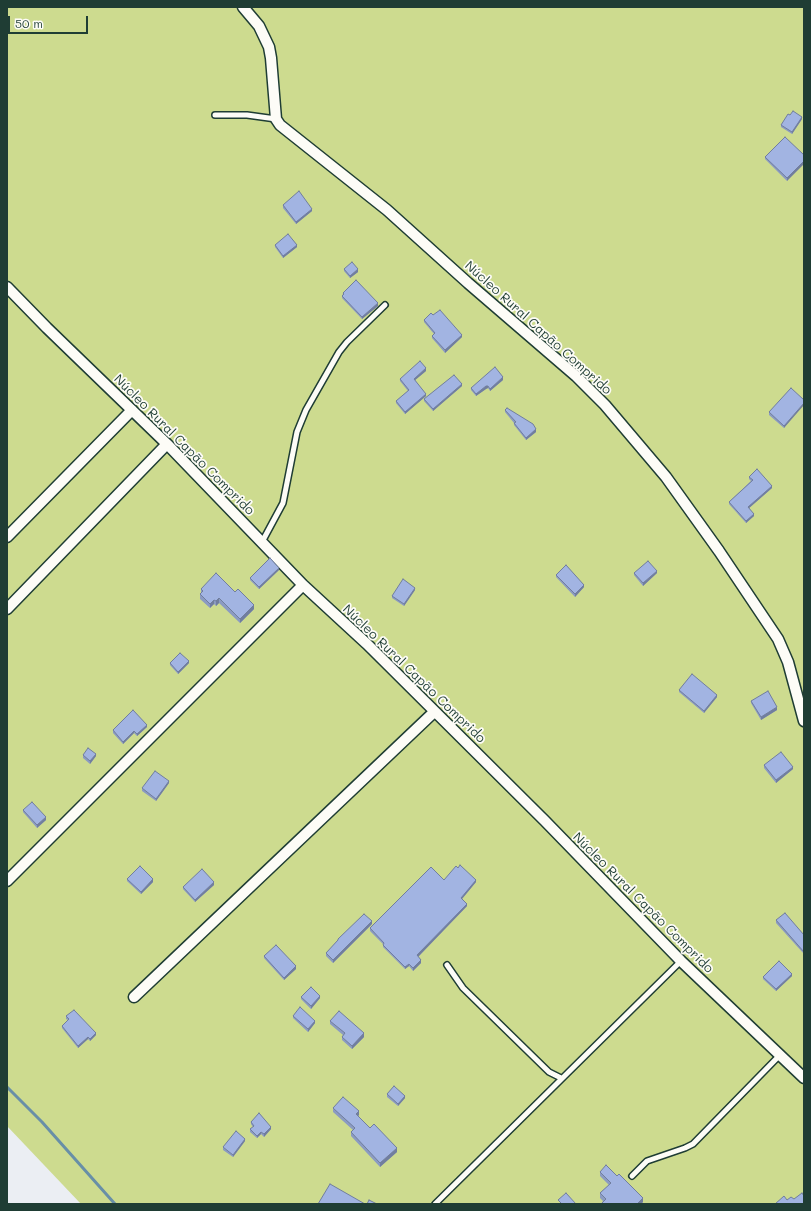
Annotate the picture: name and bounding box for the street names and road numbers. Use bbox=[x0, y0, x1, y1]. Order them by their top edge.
street label: Núcleo Rural Capão Comprido bbox=[461, 258, 615, 398]
street label: Núcleo Rural Capão Comprido bbox=[111, 372, 257, 518]
street label: Núcleo Rural Capão Comprido bbox=[339, 602, 489, 746]
street label: Núcleo Rural Capão Comprido bbox=[570, 830, 716, 976]

